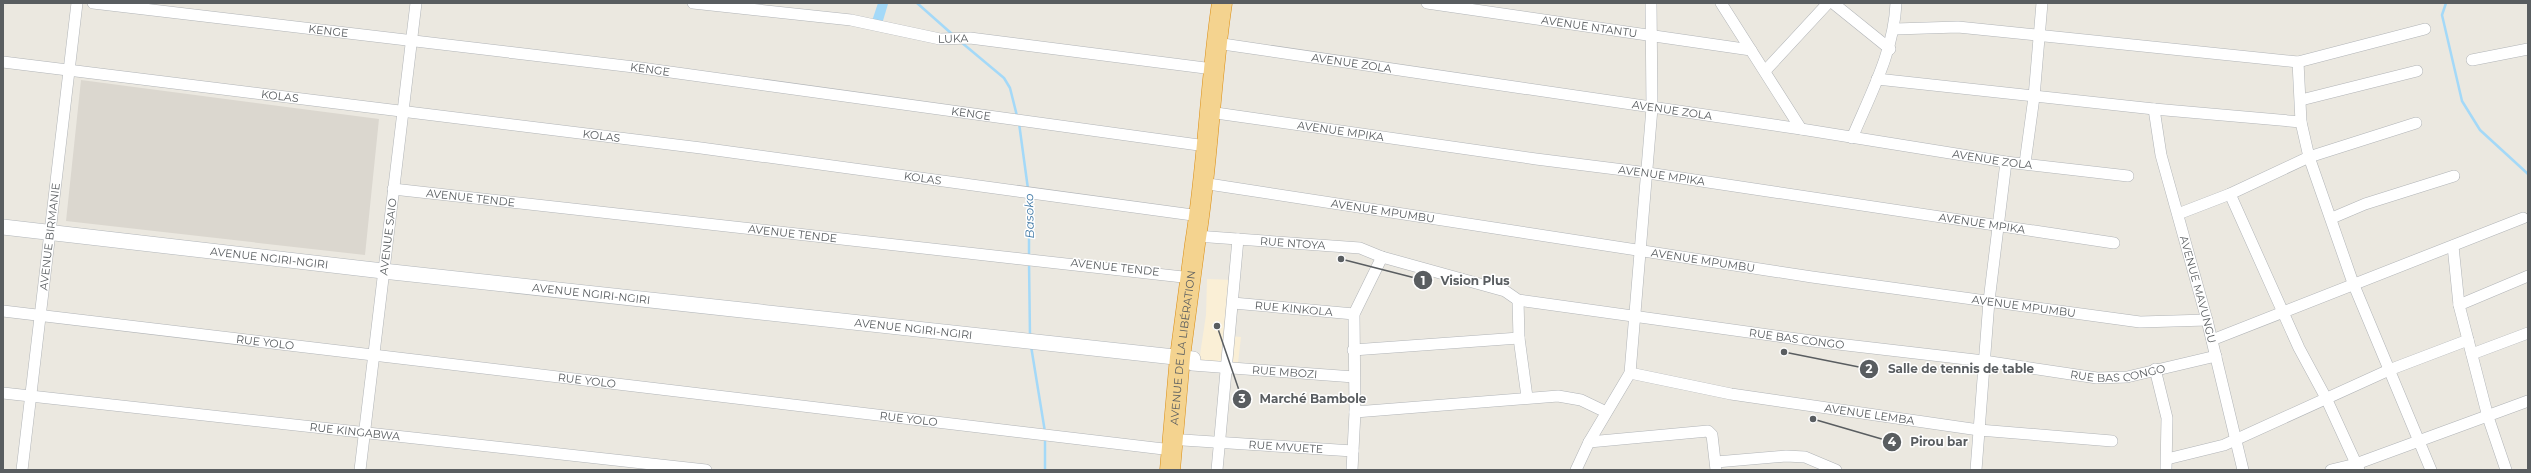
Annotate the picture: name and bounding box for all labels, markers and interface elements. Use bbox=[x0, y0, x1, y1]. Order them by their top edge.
street label: AVENUE NTANTU bbox=[1540, 13, 1638, 40]
street label: KENGE bbox=[308, 22, 349, 40]
street label: LUKA bbox=[938, 31, 969, 46]
street label: AVENUE ZOLA bbox=[1310, 50, 1393, 76]
street label: KENGE bbox=[629, 60, 671, 79]
street label: KOLAS bbox=[260, 87, 300, 105]
street label: AVENUE ZOLA bbox=[1631, 97, 1713, 123]
street label: KENGE bbox=[950, 104, 992, 123]
street label: AVENUE MPIKA bbox=[1296, 118, 1385, 144]
street label: KOLAS bbox=[582, 126, 621, 145]
street label: AVENUE ZOLA bbox=[1951, 146, 2033, 172]
street label: AVENUE MPIKA bbox=[1617, 162, 1706, 188]
street label: KOLAS bbox=[903, 169, 943, 188]
street label: AVENUE BIRMANIE bbox=[36, 182, 63, 291]
street label: AVENUE TENDE bbox=[425, 186, 516, 210]
water label: Basoko bbox=[1021, 193, 1037, 239]
street label: AVENUE MPUMBU bbox=[1330, 196, 1436, 226]
street label: AVENUE SAIO bbox=[376, 197, 400, 276]
street label: AVENUE MPIKA bbox=[1938, 210, 2026, 237]
street label: AVENUE TENDE bbox=[747, 222, 838, 245]
street label: RUE NTOYA bbox=[1260, 234, 1326, 252]
street label: AVENUE MAVUNGU bbox=[2177, 234, 2219, 345]
street label: AVENUE NGIRI-NGIRI bbox=[209, 244, 329, 272]
street label: AVENUE MPUMBU bbox=[1650, 245, 1756, 275]
street label: AVENUE TENDE bbox=[1070, 255, 1160, 279]
callout: Vision Plus bbox=[1413, 268, 1518, 292]
street label: AVENUE DE LA LIBÉRATION bbox=[1167, 269, 1198, 426]
text: 1 bbox=[1421, 273, 1425, 288]
text: Vision Plus bbox=[1439, 273, 1510, 288]
street label: AVENUE NGIRI-NGIRI bbox=[531, 280, 651, 307]
street label: AVENUE MPUMBU bbox=[1971, 292, 2077, 320]
street label: RUE KINKOLA bbox=[1254, 298, 1333, 319]
street label: AVENUE NGIRI-NGIRI bbox=[854, 315, 973, 342]
street label: RUE BAS CONGO bbox=[1748, 325, 1845, 352]
street label: RUE YOLO bbox=[235, 332, 295, 353]
callout: Salle de tennis de table bbox=[1859, 357, 2042, 381]
text: 2 bbox=[1865, 361, 1873, 376]
text: Salle de tennis de table bbox=[1888, 361, 2035, 376]
street label: RUE BAS CONGO bbox=[2069, 361, 2167, 385]
street label: RUE MBOZI bbox=[1252, 362, 1318, 381]
street label: RUE YOLO bbox=[557, 370, 617, 391]
callout: Marché Bambole bbox=[1232, 387, 1375, 411]
text: 3 bbox=[1237, 391, 1246, 406]
text: Marché Bambole bbox=[1260, 391, 1367, 406]
street label: AVENUE LEMBA bbox=[1823, 401, 1915, 428]
street label: RUE YOLO bbox=[879, 408, 938, 429]
street label: RUE KINGABWA bbox=[309, 420, 401, 443]
callout: Pirou bar bbox=[1882, 430, 1976, 454]
text: 4 bbox=[1888, 434, 1897, 449]
text: Pirou bar bbox=[1910, 434, 1968, 449]
street label: RUE MVUETE bbox=[1248, 437, 1324, 456]

